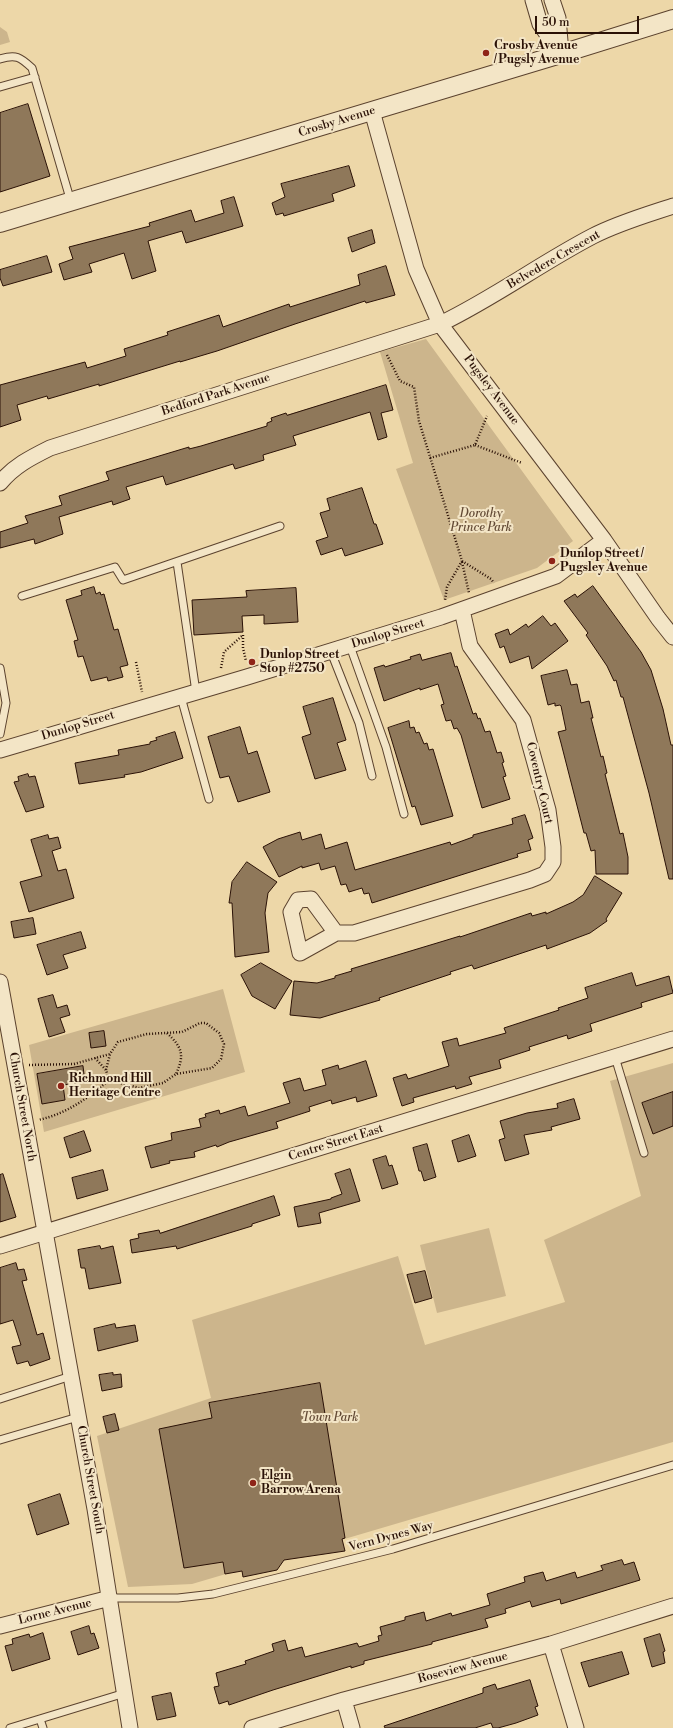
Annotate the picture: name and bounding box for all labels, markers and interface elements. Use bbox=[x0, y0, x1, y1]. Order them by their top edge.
scale bar bbox=[537, 8, 641, 34]
text: 50 m bbox=[542, 15, 570, 30]
place label: Crosby Avenue / Pugsly Avenue bbox=[494, 39, 579, 67]
marker: Crosby Avenue / Pugsly Avenue bbox=[481, 48, 491, 58]
street label: Crosby Avenue bbox=[297, 103, 377, 141]
street label: Belvedere Crescent bbox=[505, 228, 603, 292]
street label: Pugsley Avenue bbox=[460, 352, 522, 428]
street label: Bedford Park Avenue bbox=[160, 371, 272, 419]
park label: Dorothy Prince Park bbox=[450, 507, 512, 535]
place label: Dunlop Street / Pugsley Avenue bbox=[560, 547, 648, 575]
marker: Dunlop Street / Pugsley Avenue bbox=[547, 556, 557, 566]
street label: Dunlop Street bbox=[350, 616, 426, 652]
place label: Dunlop Street Stop #2750 bbox=[260, 648, 339, 676]
marker: Dunlop Street Stop #2750 bbox=[247, 657, 257, 667]
street label: Dunlop Street bbox=[40, 708, 116, 744]
street label: Coventry Court bbox=[523, 741, 555, 825]
street label: Church Street North bbox=[5, 1051, 39, 1163]
place label: Richmond Hill Heritage Centre bbox=[69, 1072, 161, 1100]
marker: Richmond Hill Heritage Centre bbox=[56, 1081, 66, 1091]
street label: Centre Street East bbox=[287, 1122, 385, 1164]
park label: Town Park bbox=[302, 1411, 358, 1425]
street label: Church Street South bbox=[73, 1425, 107, 1535]
place label: Elgin Barrow Arena bbox=[261, 1469, 341, 1497]
marker: Elgin Barrow Arena bbox=[248, 1478, 258, 1488]
street label: Vern Dynes Way bbox=[347, 1519, 435, 1555]
street label: Lorne Avenue bbox=[17, 1596, 93, 1628]
street label: Roseview Avenue bbox=[416, 1649, 510, 1687]

